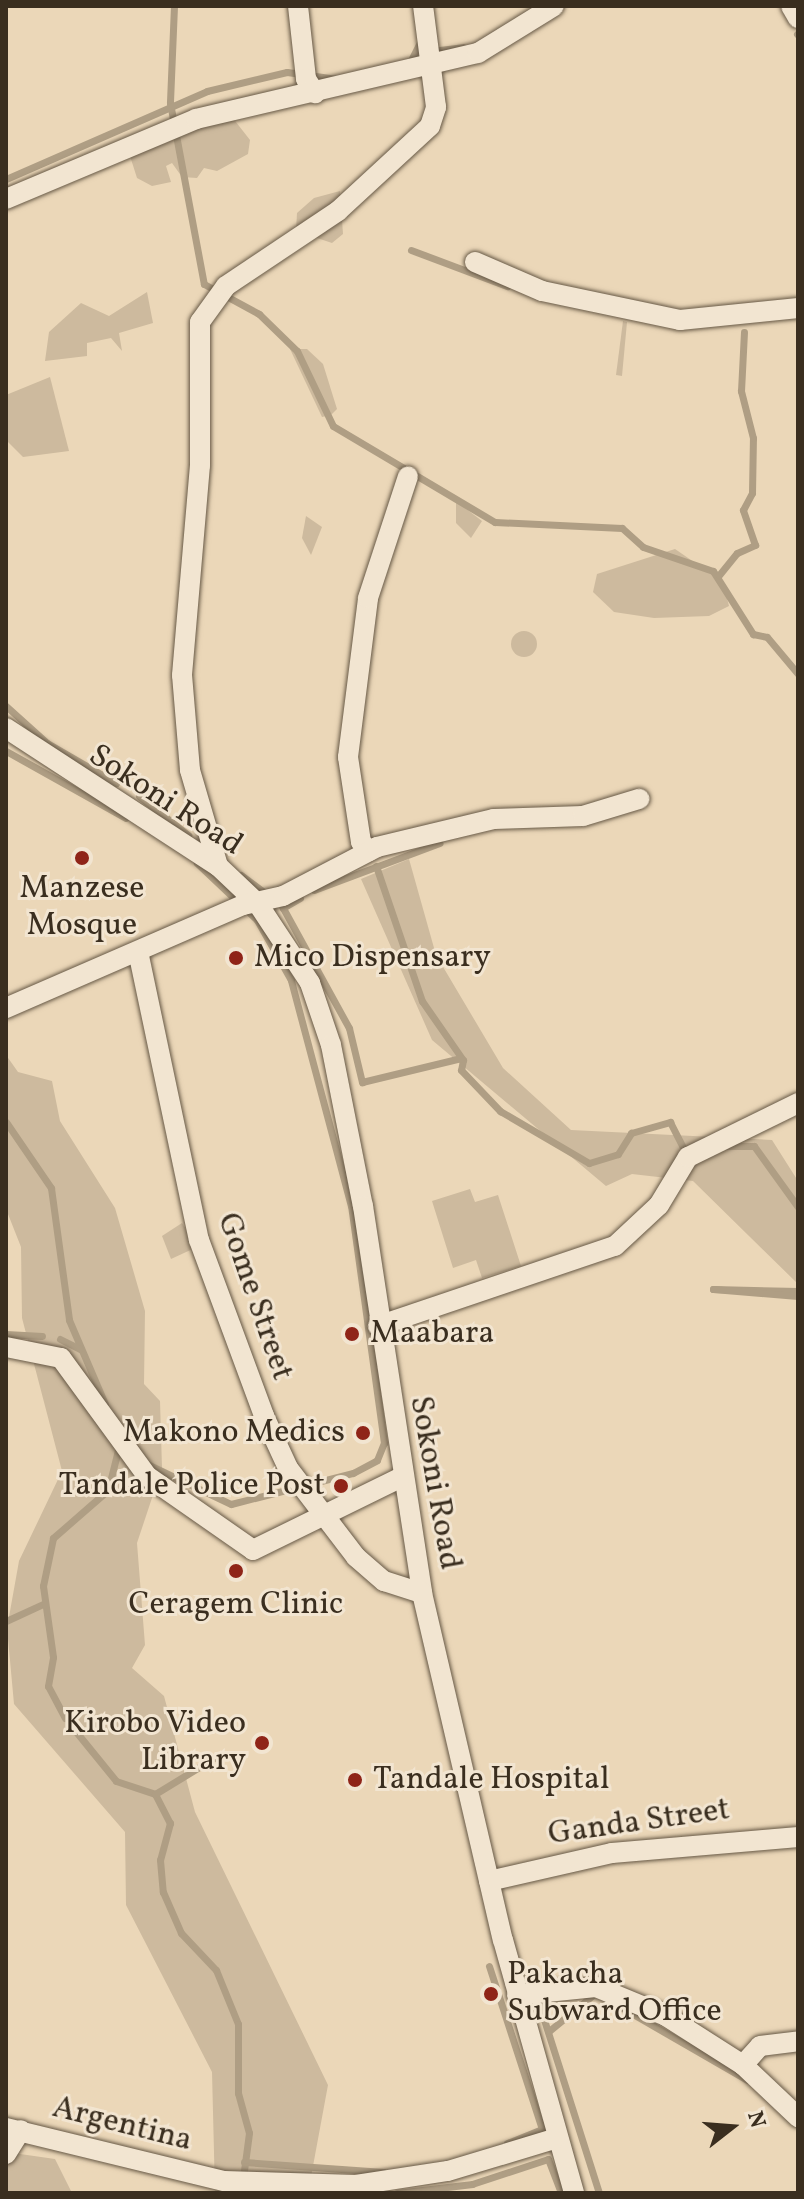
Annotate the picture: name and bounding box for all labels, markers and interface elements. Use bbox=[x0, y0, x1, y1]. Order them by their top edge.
street label: Sokoni Road bbox=[81, 737, 249, 865]
marker: Manzese Mosque bbox=[73, 849, 91, 867]
place label: Manzese Mosque bbox=[20, 871, 144, 946]
place label: Mico Dispensary bbox=[254, 939, 491, 977]
marker: Mico Dispensary bbox=[225, 947, 247, 969]
street label: Gome Street bbox=[207, 1208, 301, 1386]
place label: Maabara bbox=[370, 1315, 494, 1353]
marker: Maabara bbox=[341, 1323, 363, 1345]
street label: Sokoni Road bbox=[400, 1393, 468, 1573]
place label: Makono Medics bbox=[123, 1414, 345, 1452]
marker: Makono Medics bbox=[352, 1422, 374, 1444]
place label: Tandale Police Post bbox=[58, 1467, 325, 1505]
marker: Tandale Police Post bbox=[332, 1477, 350, 1495]
marker: Ceragem Clinic bbox=[225, 1560, 247, 1582]
place label: Ceragem Clinic bbox=[129, 1586, 343, 1624]
place label: Kirobo Video Library bbox=[63, 1706, 246, 1781]
marker: Kirobo Video Library bbox=[253, 1734, 271, 1752]
place label: Tandale Hospital bbox=[373, 1761, 609, 1799]
marker: Tandale Hospital bbox=[344, 1769, 366, 1791]
street label: Ganda Street bbox=[546, 1791, 732, 1855]
place label: Pakacha Subward Office bbox=[507, 1957, 722, 2032]
marker: Pakacha Subward Office bbox=[482, 1985, 500, 2003]
north arrow bbox=[692, 2087, 772, 2167]
street label: Argentina bbox=[48, 2089, 196, 2161]
text: N bbox=[738, 2108, 773, 2132]

